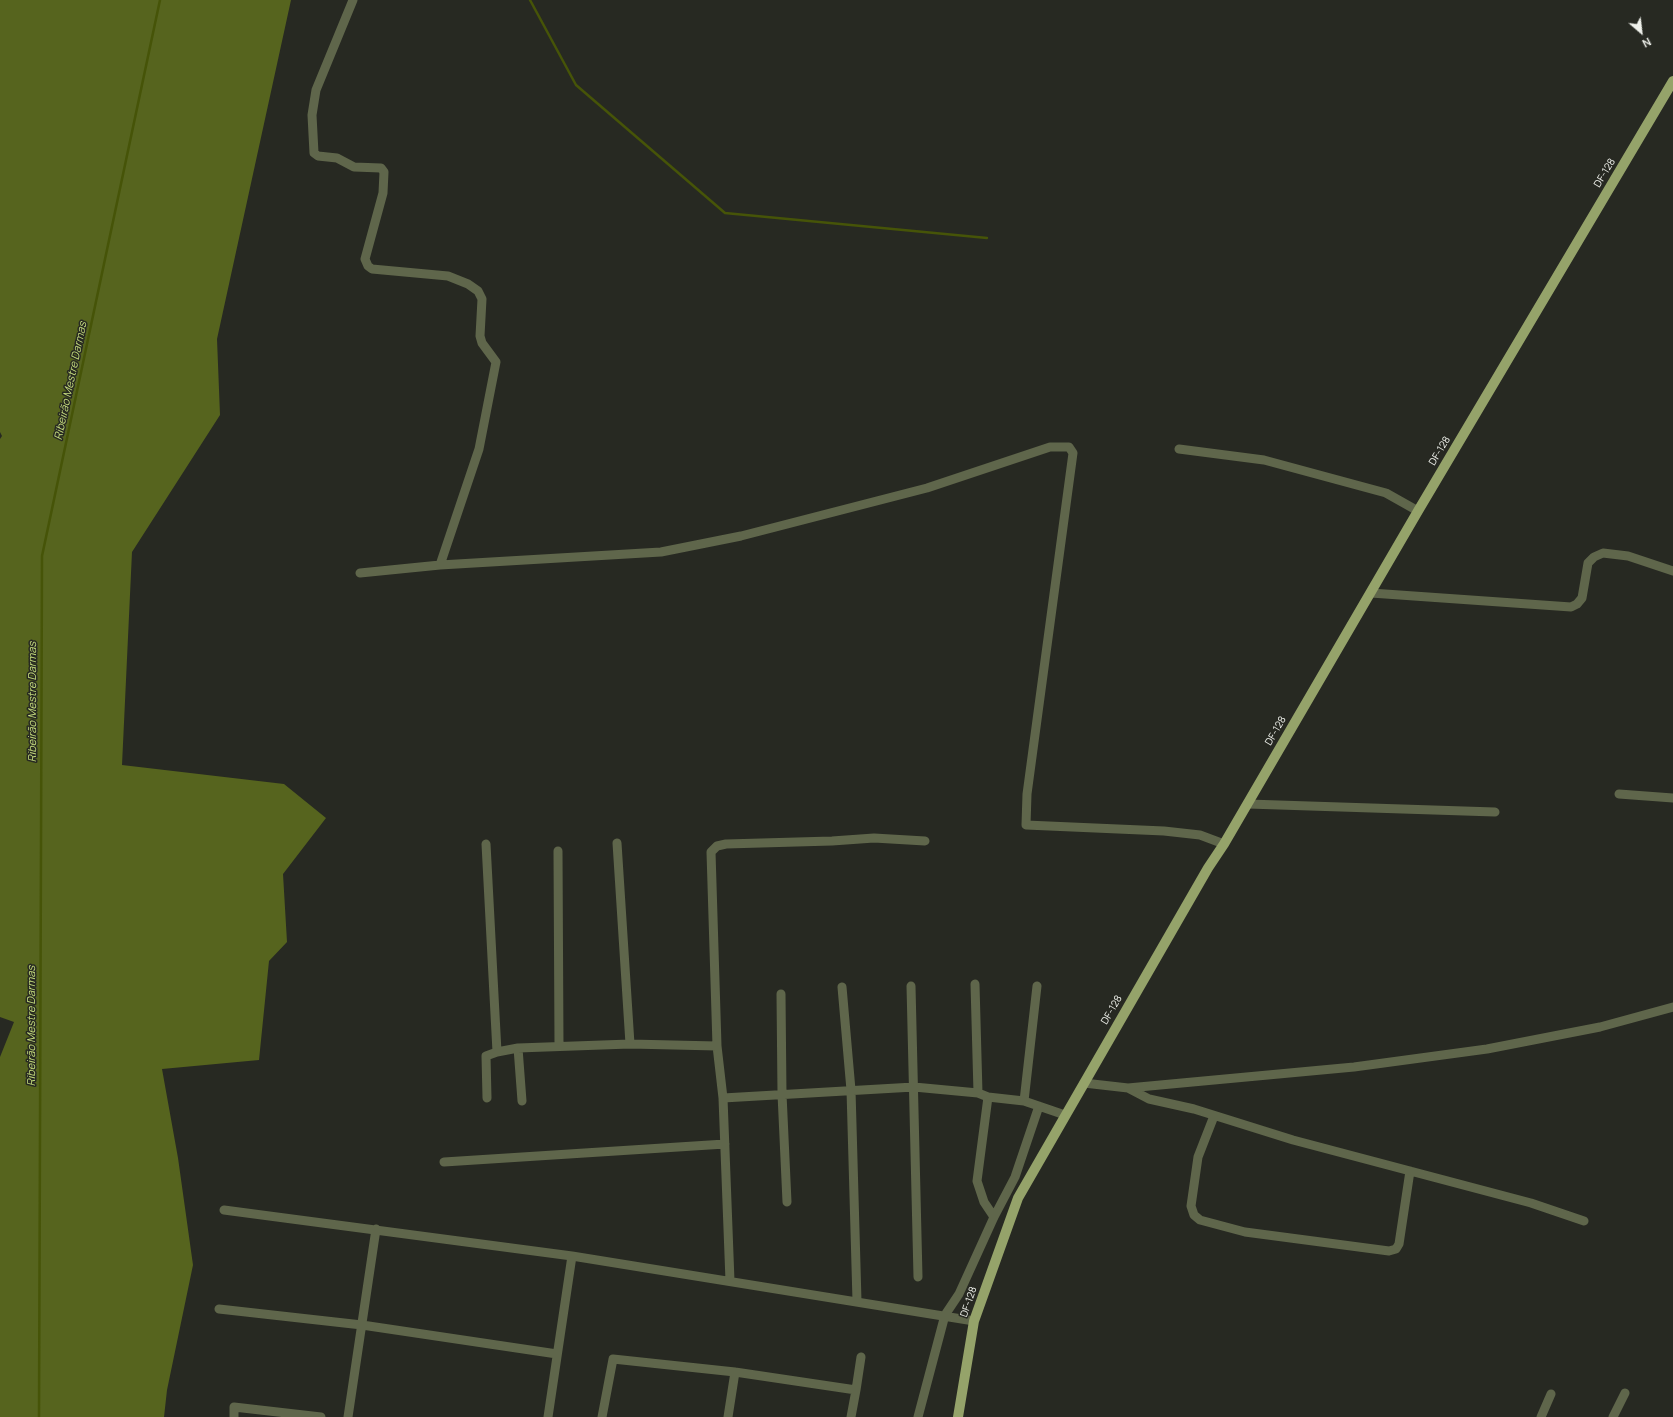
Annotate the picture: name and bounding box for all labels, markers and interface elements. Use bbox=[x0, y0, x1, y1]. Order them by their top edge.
north arrow bbox=[1621, 12, 1661, 52]
text: N bbox=[1640, 35, 1654, 52]
street label: DF-128 bbox=[1592, 156, 1618, 190]
water label: Ribeirão Mestre Darmas bbox=[52, 321, 90, 441]
street label: DF-128 bbox=[1427, 434, 1453, 468]
water label: Ribeirão Mestre Darmas bbox=[26, 642, 40, 762]
street label: DF-128 bbox=[1263, 714, 1289, 748]
water label: Ribeirão Mestre Darmas bbox=[25, 966, 39, 1086]
street label: DF-128 bbox=[1099, 993, 1125, 1027]
street label: DF-128 bbox=[958, 1285, 980, 1319]

